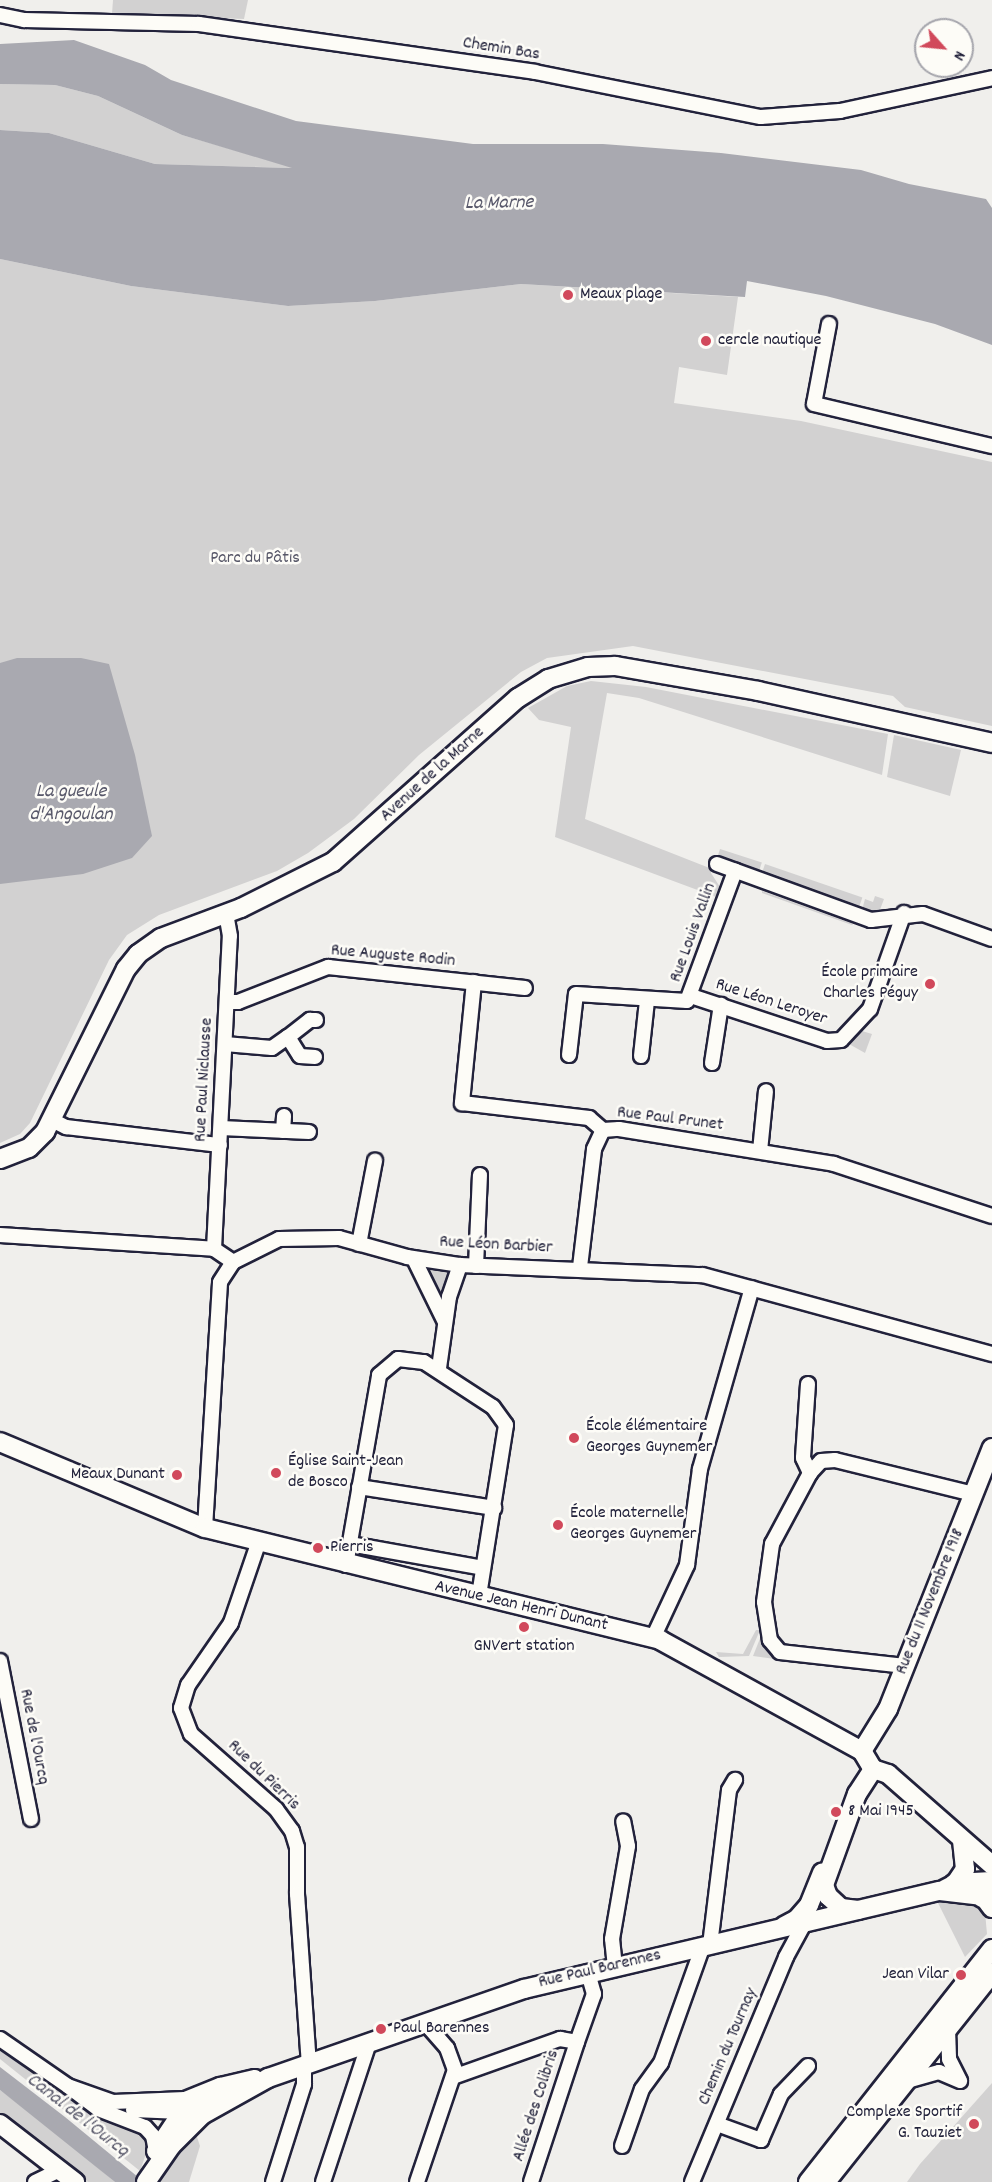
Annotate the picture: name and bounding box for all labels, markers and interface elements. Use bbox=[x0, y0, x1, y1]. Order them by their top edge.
north arrow bbox=[914, 18, 974, 78]
street label: Chemin Bas bbox=[461, 33, 541, 67]
text: N bbox=[947, 47, 971, 64]
water label: La Marne bbox=[464, 191, 534, 217]
place label: Meaux plage bbox=[580, 284, 662, 306]
marker: Meaux plage bbox=[561, 288, 575, 302]
place label: cercle nautique bbox=[718, 330, 822, 352]
marker: cercle nautique bbox=[699, 334, 713, 348]
park label: Parc du Pâtis bbox=[210, 548, 300, 570]
street label: Avenue de la Marne bbox=[377, 723, 489, 827]
water label: La gueule d'Angoulan bbox=[29, 780, 113, 827]
street label: Rue Louis Vallin bbox=[666, 880, 722, 986]
street label: Rue Auguste Rodin bbox=[330, 941, 456, 973]
place label: École primaire Charles Péguy bbox=[821, 963, 918, 1006]
street label: Rue Léon Leroyer bbox=[713, 975, 829, 1031]
marker: École primaire Charles Péguy bbox=[923, 977, 937, 991]
street label: Rue Paul Niclausse bbox=[191, 1017, 219, 1143]
street label: Rue Paul Prunet bbox=[616, 1103, 724, 1137]
street label: Rue Léon Barbier bbox=[439, 1232, 553, 1260]
place label: École élémentaire Georges Guynemer bbox=[586, 1417, 713, 1460]
marker: École élémentaire Georges Guynemer bbox=[567, 1431, 581, 1445]
place label: Église Saint-Jean de Bosco bbox=[288, 1452, 403, 1494]
place label: Meaux Dunant bbox=[71, 1464, 165, 1486]
marker: Église Saint-Jean de Bosco bbox=[269, 1466, 283, 1480]
marker: Meaux Dunant bbox=[170, 1468, 184, 1482]
place label: École maternelle Georges Guynemer bbox=[570, 1504, 697, 1546]
marker: École maternelle Georges Guynemer bbox=[551, 1518, 565, 1532]
street label: Rue du 11 Novembre 1918 bbox=[892, 1526, 970, 1678]
place label: Pierris bbox=[330, 1537, 374, 1559]
marker: Pierris bbox=[311, 1541, 325, 1555]
street label: Avenue Jean Henri Dunant bbox=[432, 1577, 610, 1637]
marker: GNVert station bbox=[517, 1620, 531, 1634]
place label: GNVert station bbox=[474, 1636, 574, 1658]
street label: Rue de l'Ourcq bbox=[13, 1687, 53, 1787]
street label: Rue du Pierris bbox=[222, 1736, 304, 1816]
place label: 8 Mai 1945 bbox=[848, 1801, 914, 1823]
marker: 8 Mai 1945 bbox=[829, 1805, 843, 1819]
street label: Rue Paul Barennes bbox=[537, 1945, 663, 1995]
place label: Jean Vilar bbox=[882, 1964, 949, 1986]
marker: Jean Vilar bbox=[954, 1968, 968, 1982]
street label: Chemin du Tournay bbox=[695, 1985, 763, 2109]
place label: Paul Barennes bbox=[393, 2018, 489, 2040]
marker: Paul Barennes bbox=[374, 2022, 388, 2036]
street label: Allée des Colibris bbox=[509, 2047, 565, 2165]
water label: Canal de l'Ourcq bbox=[21, 2069, 133, 2163]
place label: Complexe Sportif G. Tauziet bbox=[846, 2103, 962, 2146]
marker: Complexe Sportif G. Tauziet bbox=[967, 2117, 981, 2131]

